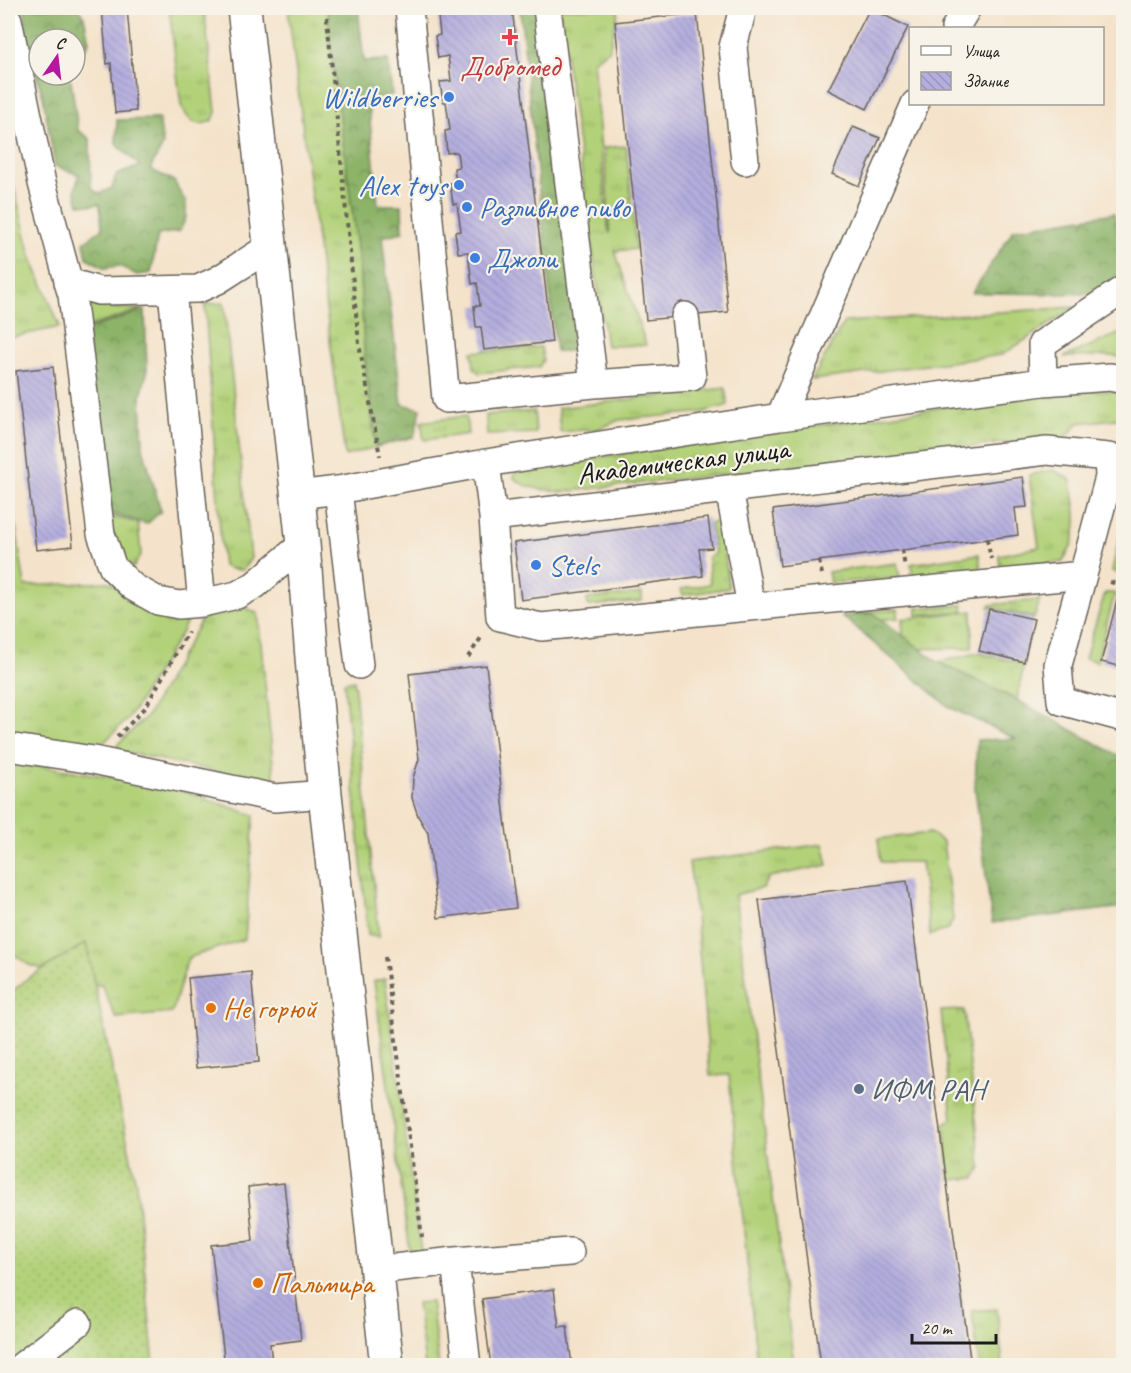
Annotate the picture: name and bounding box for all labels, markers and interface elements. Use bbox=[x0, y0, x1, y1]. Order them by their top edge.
north arrow bbox=[27, 27, 87, 87]
legend bbox=[909, 27, 1104, 105]
marker: Добромед bbox=[501, 28, 519, 46]
text: С bbox=[54, 33, 69, 55]
text: Улица bbox=[963, 40, 1000, 62]
place label: Добромед bbox=[460, 47, 562, 85]
text: Здание bbox=[963, 70, 1009, 92]
place label: Wildberries bbox=[322, 78, 440, 116]
marker: Wildberries bbox=[442, 90, 456, 104]
place label: Alex toys bbox=[359, 166, 450, 204]
marker: Alex toys bbox=[452, 178, 466, 192]
place label: Разливное пиво bbox=[479, 188, 631, 226]
marker: Разливное пиво bbox=[460, 200, 474, 214]
place label: Джоли bbox=[487, 239, 559, 277]
marker: Джоли bbox=[468, 251, 482, 265]
street label: Академическая улица bbox=[575, 429, 794, 493]
place label: Stels bbox=[548, 546, 601, 584]
marker: Stels bbox=[529, 558, 543, 572]
place label: Не горюй bbox=[223, 989, 318, 1027]
marker: Не горюй bbox=[204, 1001, 218, 1015]
place label: ИФМ РАН bbox=[871, 1070, 990, 1108]
marker: ИФМ РАН bbox=[852, 1082, 866, 1096]
place label: Пальмира bbox=[270, 1264, 376, 1302]
marker: Пальмира bbox=[251, 1276, 265, 1290]
scale bar bbox=[912, 1307, 996, 1345]
text: 20 m bbox=[921, 1317, 954, 1339]

